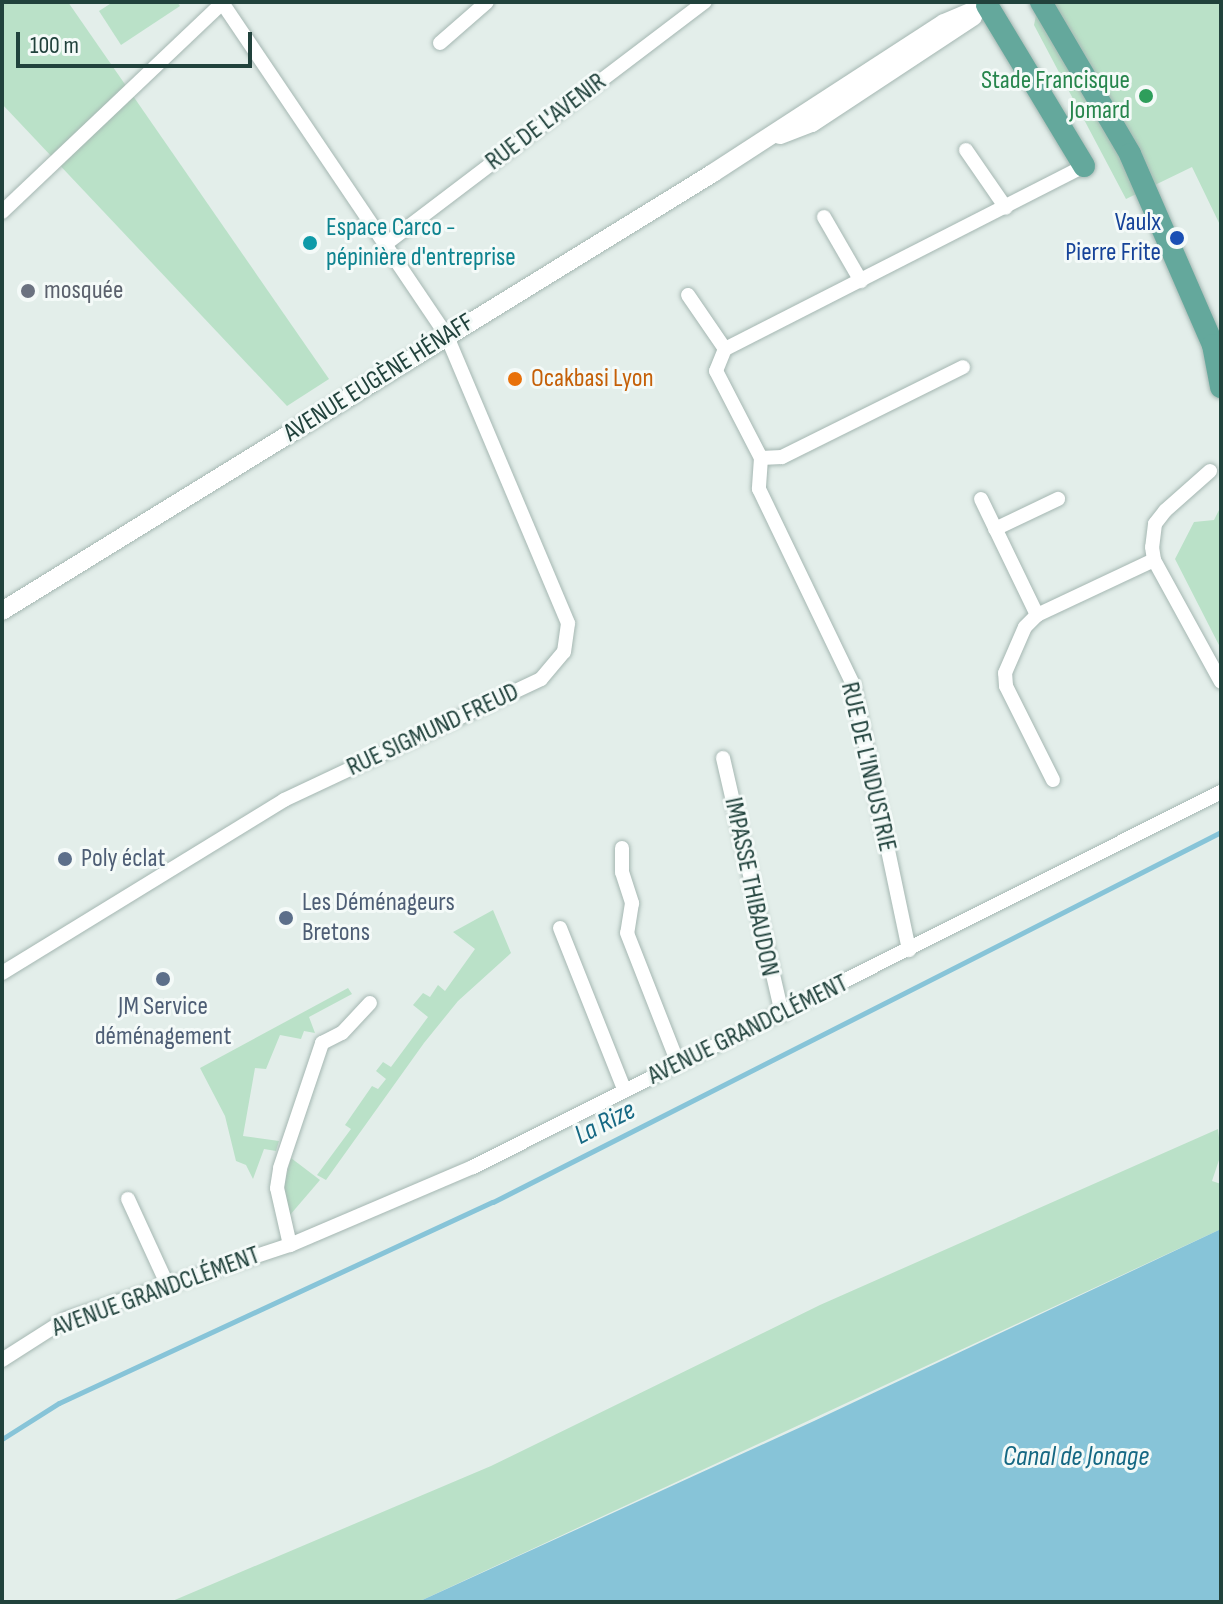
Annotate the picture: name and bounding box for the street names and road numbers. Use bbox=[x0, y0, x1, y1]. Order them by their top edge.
street label: RUE DE L'AVENIR bbox=[480, 67, 612, 177]
street label: AVENUE EUGÈNE HÉNAFF bbox=[278, 307, 480, 449]
street label: RUE SIGMUND FREUD bbox=[342, 677, 524, 783]
street label: RUE DE L'INDUSTRIE bbox=[833, 679, 903, 855]
street label: IMPASSE THIBAUDON bbox=[717, 795, 785, 979]
street label: AVENUE GRANDCLÉMENT bbox=[643, 968, 853, 1092]
street label: AVENUE GRANDCLÉMENT bbox=[48, 1240, 264, 1344]

